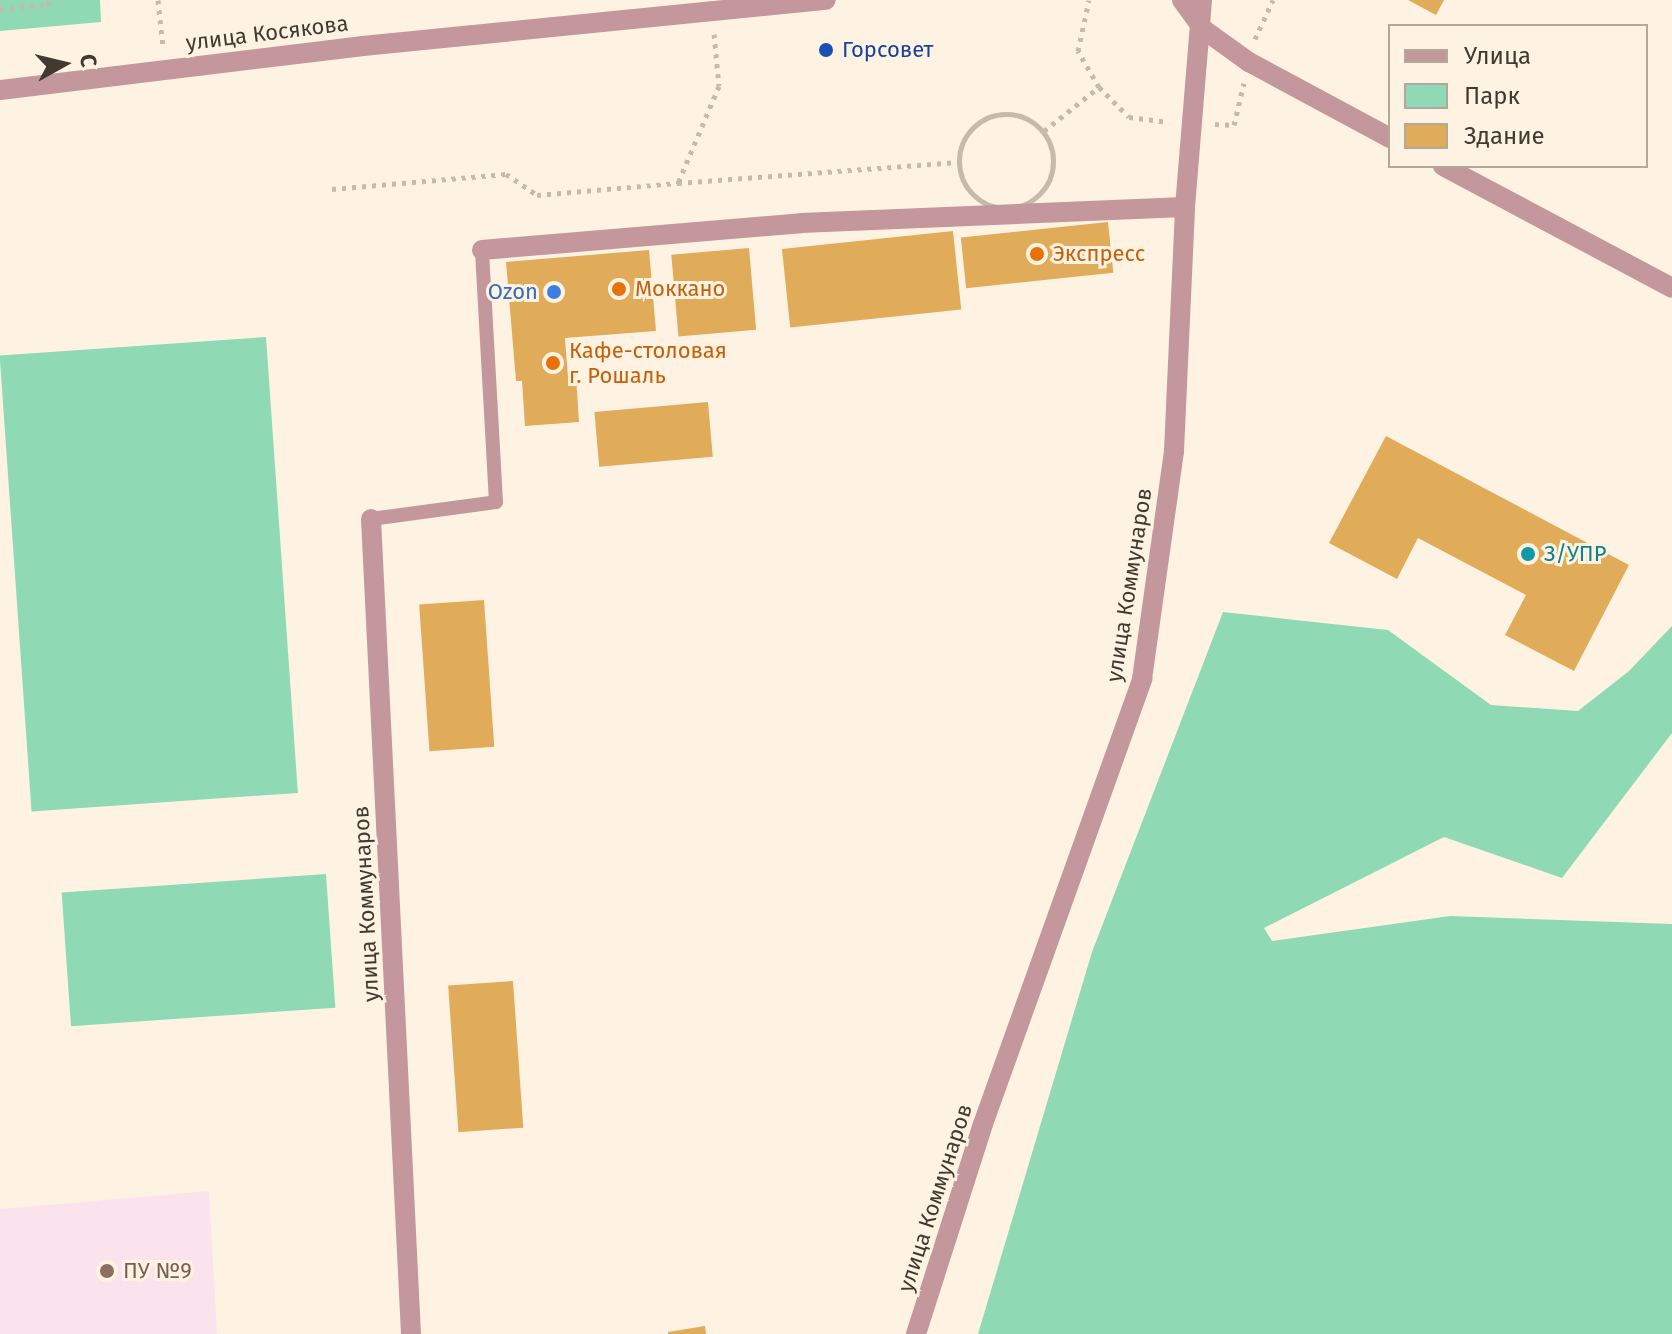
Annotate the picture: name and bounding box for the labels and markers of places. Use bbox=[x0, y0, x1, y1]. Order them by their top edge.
place label: Горсовет bbox=[842, 37, 933, 63]
marker: Горсовет bbox=[817, 41, 835, 59]
place label: Экспресс bbox=[1053, 241, 1145, 267]
marker: Экспресс bbox=[1028, 245, 1046, 263]
place label: Моккано bbox=[635, 276, 725, 302]
place label: Ozon bbox=[488, 279, 538, 305]
marker: Моккано bbox=[610, 280, 628, 298]
marker: Ozon bbox=[545, 283, 563, 301]
place label: Кафе-столовая г. Рошаль bbox=[569, 337, 727, 388]
marker: Кафе-столовая г. Рошаль bbox=[544, 354, 562, 372]
place label: З/УПР bbox=[1544, 541, 1606, 567]
marker: З/УПР bbox=[1519, 545, 1537, 563]
place label: ПУ №9 bbox=[123, 1258, 192, 1284]
marker: ПУ №9 bbox=[98, 1262, 116, 1280]

